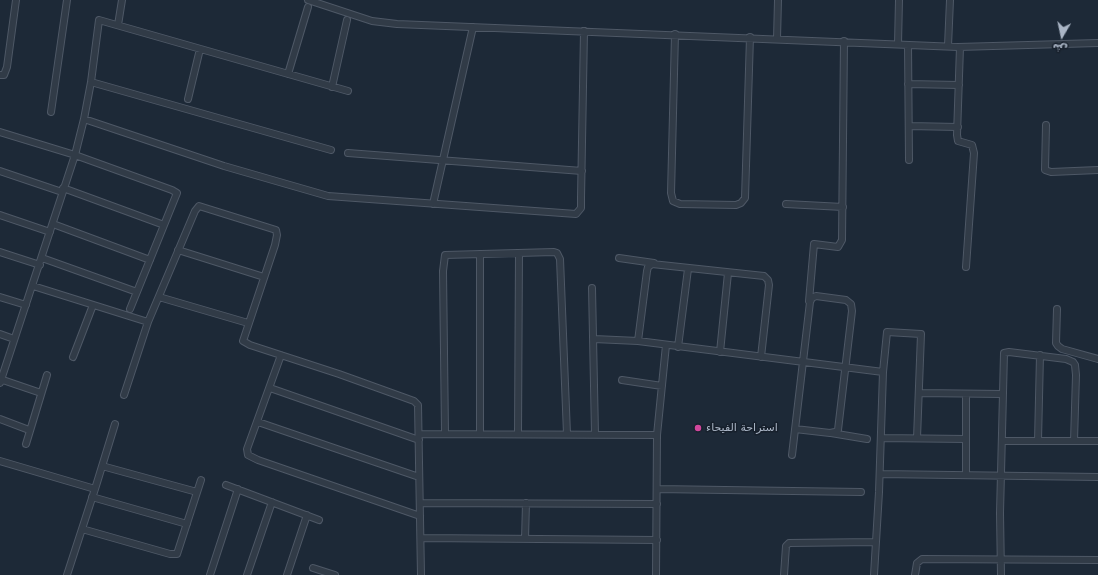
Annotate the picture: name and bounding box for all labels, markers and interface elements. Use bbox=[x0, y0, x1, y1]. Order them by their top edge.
north arrow bbox=[1042, 16, 1082, 56]
text: ش bbox=[1052, 41, 1069, 56]
place label: استراحة الفيحاء bbox=[706, 421, 778, 435]
marker: استراحة الفيحاء bbox=[693, 423, 703, 433]

